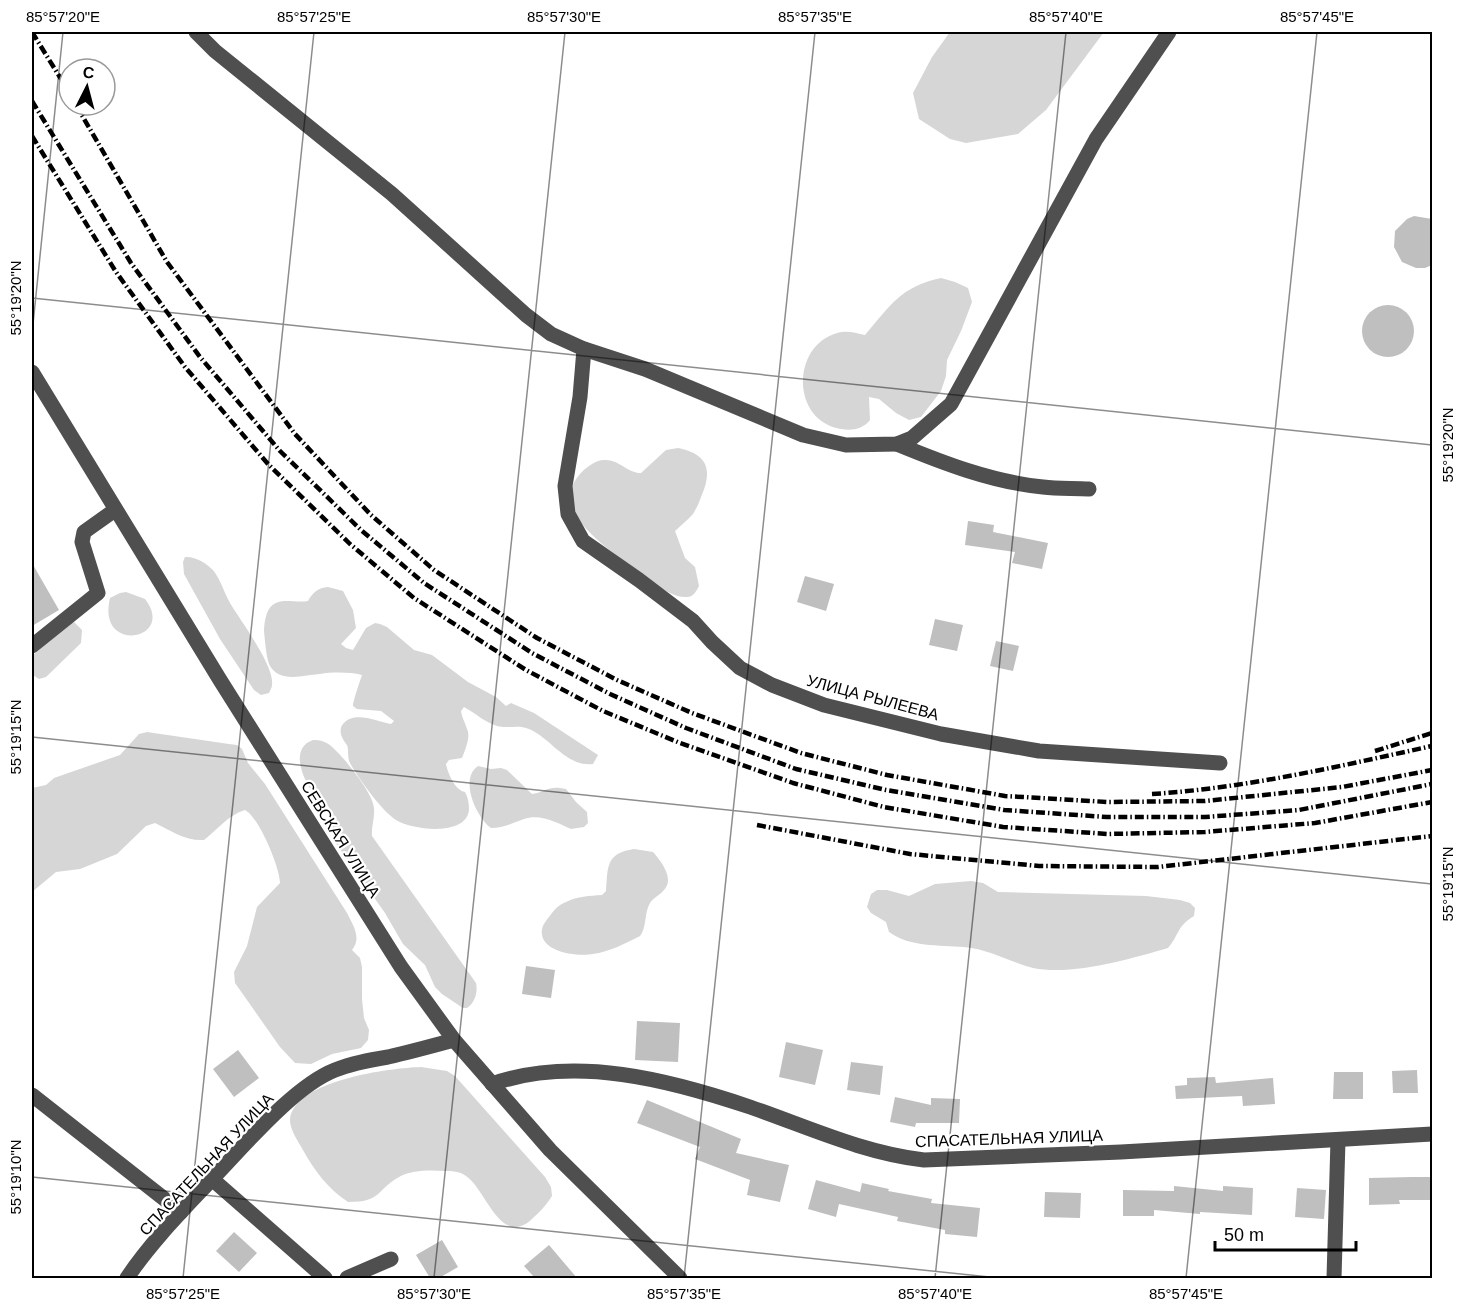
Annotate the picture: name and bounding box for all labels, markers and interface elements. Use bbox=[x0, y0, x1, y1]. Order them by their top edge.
text: 85°57'20"E bbox=[26, 8, 100, 25]
text: 85°57'25"E bbox=[277, 8, 351, 25]
text: 85°57'30"E bbox=[527, 8, 601, 25]
text: 85°57'35"E bbox=[778, 8, 852, 25]
text: 85°57'40"E bbox=[1029, 8, 1103, 25]
text: 85°57'45"E bbox=[1280, 8, 1354, 25]
north arrow bbox=[57, 57, 117, 117]
text: С bbox=[82, 64, 96, 82]
text: 55°19'20"N bbox=[7, 260, 24, 336]
text: 55°19'20"N bbox=[1439, 407, 1456, 483]
street label: УЛИЦА РЫЛЕЕВА bbox=[805, 672, 941, 723]
text: 55°19'15"N bbox=[7, 699, 24, 775]
street label: СЕВСКАЯ УЛИЦА bbox=[298, 778, 383, 901]
text: 55°19'15"N bbox=[1439, 846, 1456, 922]
street label: СПАСАТЕЛЬНАЯ УЛИЦА bbox=[136, 1090, 277, 1239]
street label: СПАСАТЕЛЬНАЯ УЛИЦА bbox=[915, 1127, 1103, 1150]
text: 55°19'10"N bbox=[7, 1139, 24, 1215]
scale bar bbox=[1215, 1214, 1356, 1252]
text: 50 m bbox=[1224, 1225, 1264, 1245]
text: 85°57'25"E bbox=[146, 1285, 220, 1302]
text: 85°57'30"E bbox=[397, 1285, 471, 1302]
text: 85°57'35"E bbox=[647, 1285, 721, 1302]
text: 85°57'40"E bbox=[898, 1285, 972, 1302]
text: 85°57'45"E bbox=[1149, 1285, 1223, 1302]

